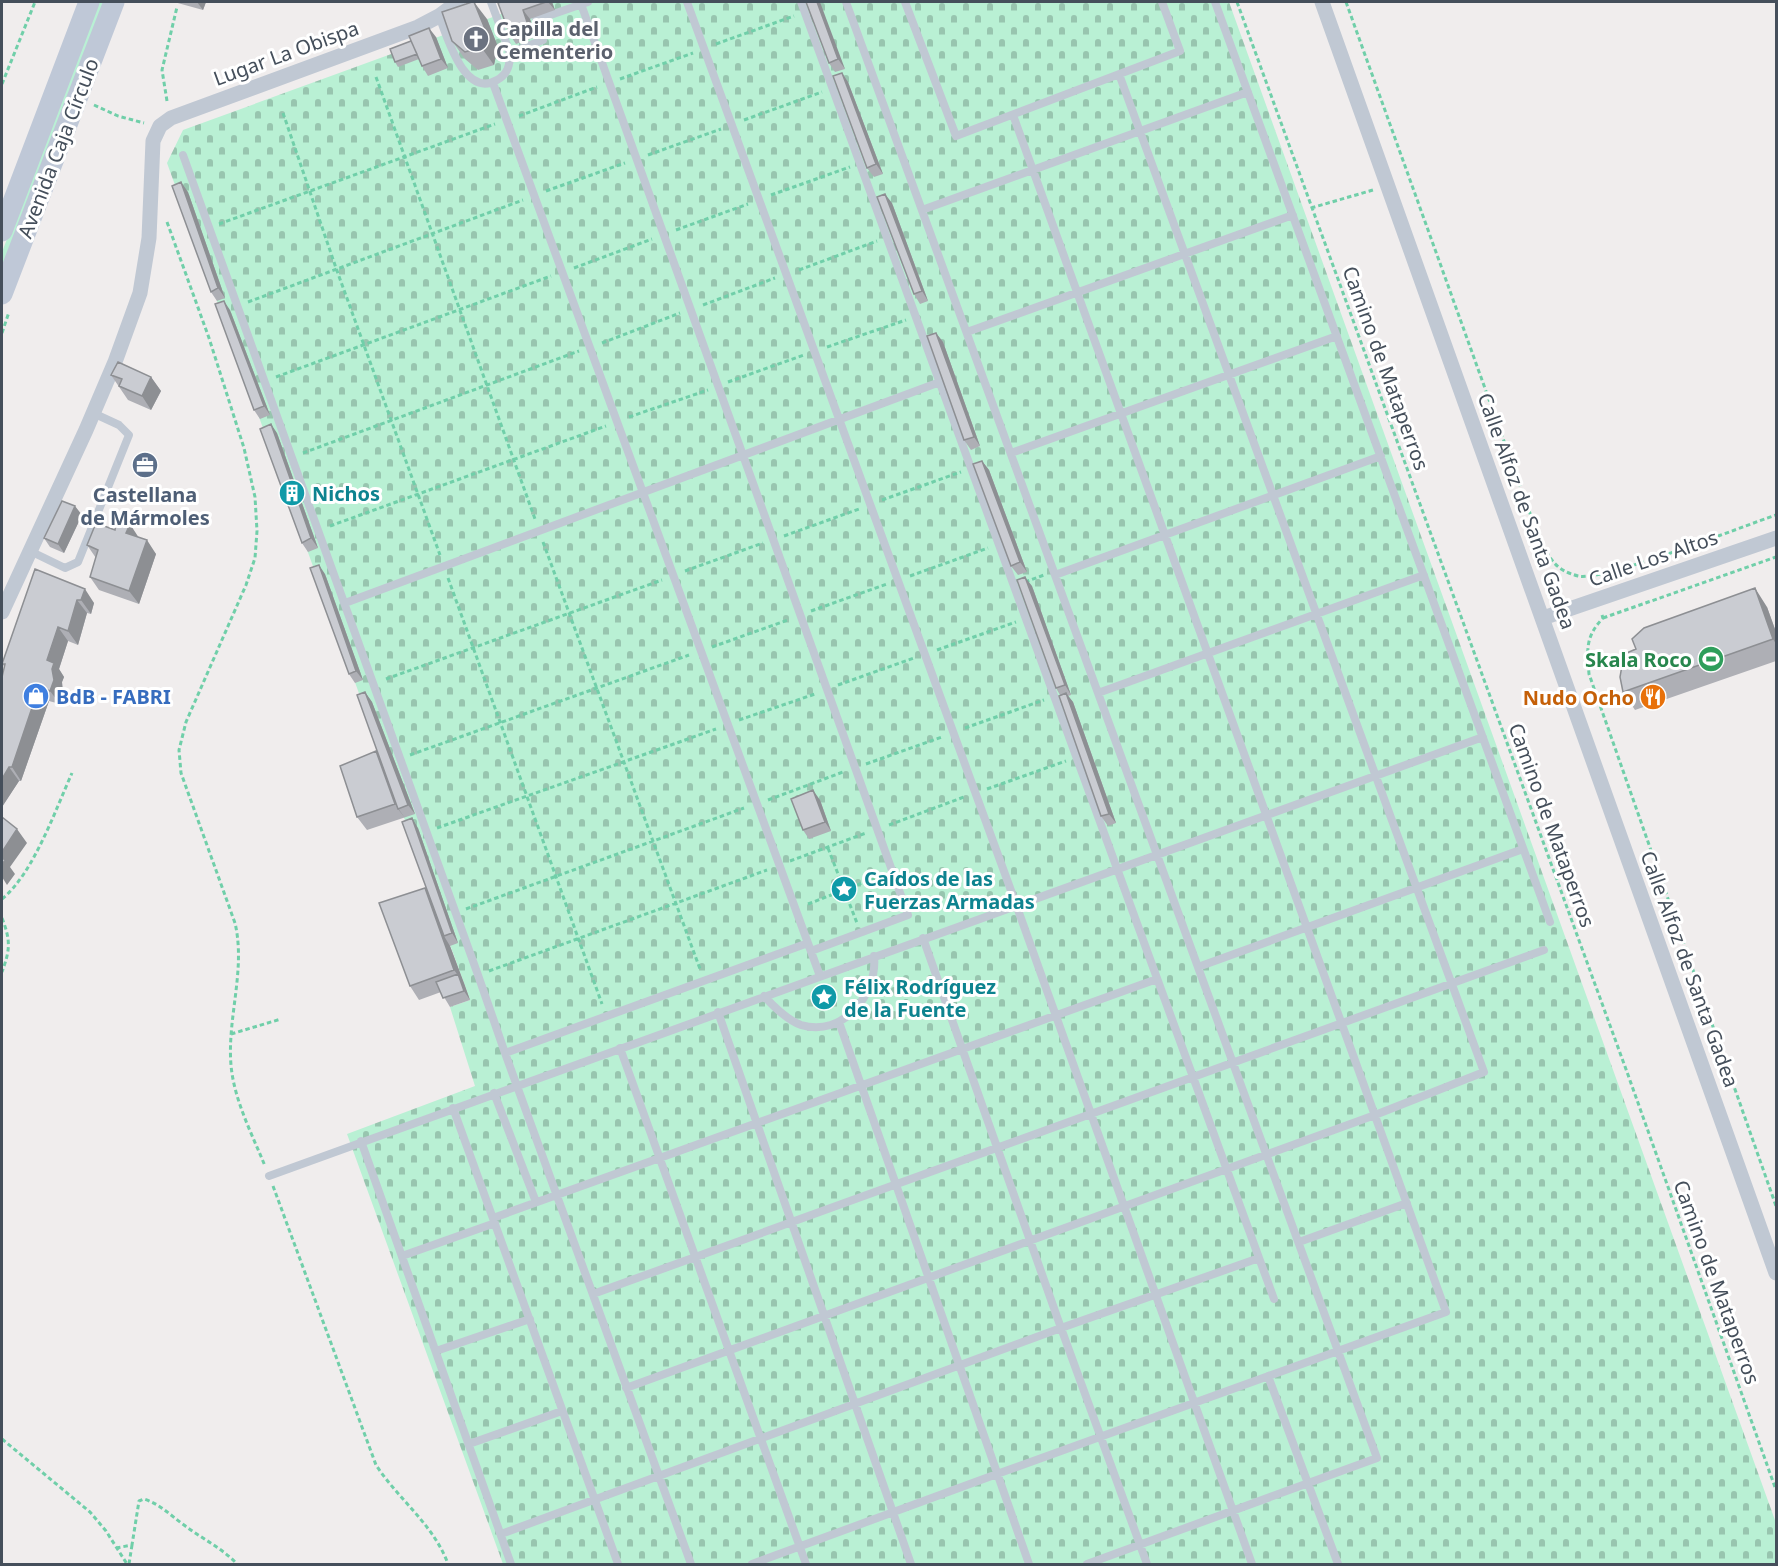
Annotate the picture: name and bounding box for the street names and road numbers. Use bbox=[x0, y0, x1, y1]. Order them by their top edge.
street label: Lugar La Obispa bbox=[210, 14, 362, 92]
street label: Avenida Caja Círculo bbox=[11, 54, 105, 242]
street label: Camino de Mataperros bbox=[1336, 262, 1436, 474]
street label: Calle Alfoz de Santa Gadea bbox=[1472, 389, 1582, 633]
street label: Calle Los Altos bbox=[1585, 523, 1721, 593]
street label: Camino de Mataperros bbox=[1502, 719, 1602, 931]
street label: Calle Alfoz de Santa Gadea bbox=[1635, 847, 1745, 1091]
street label: Camino de Mataperros bbox=[1667, 1176, 1767, 1388]

